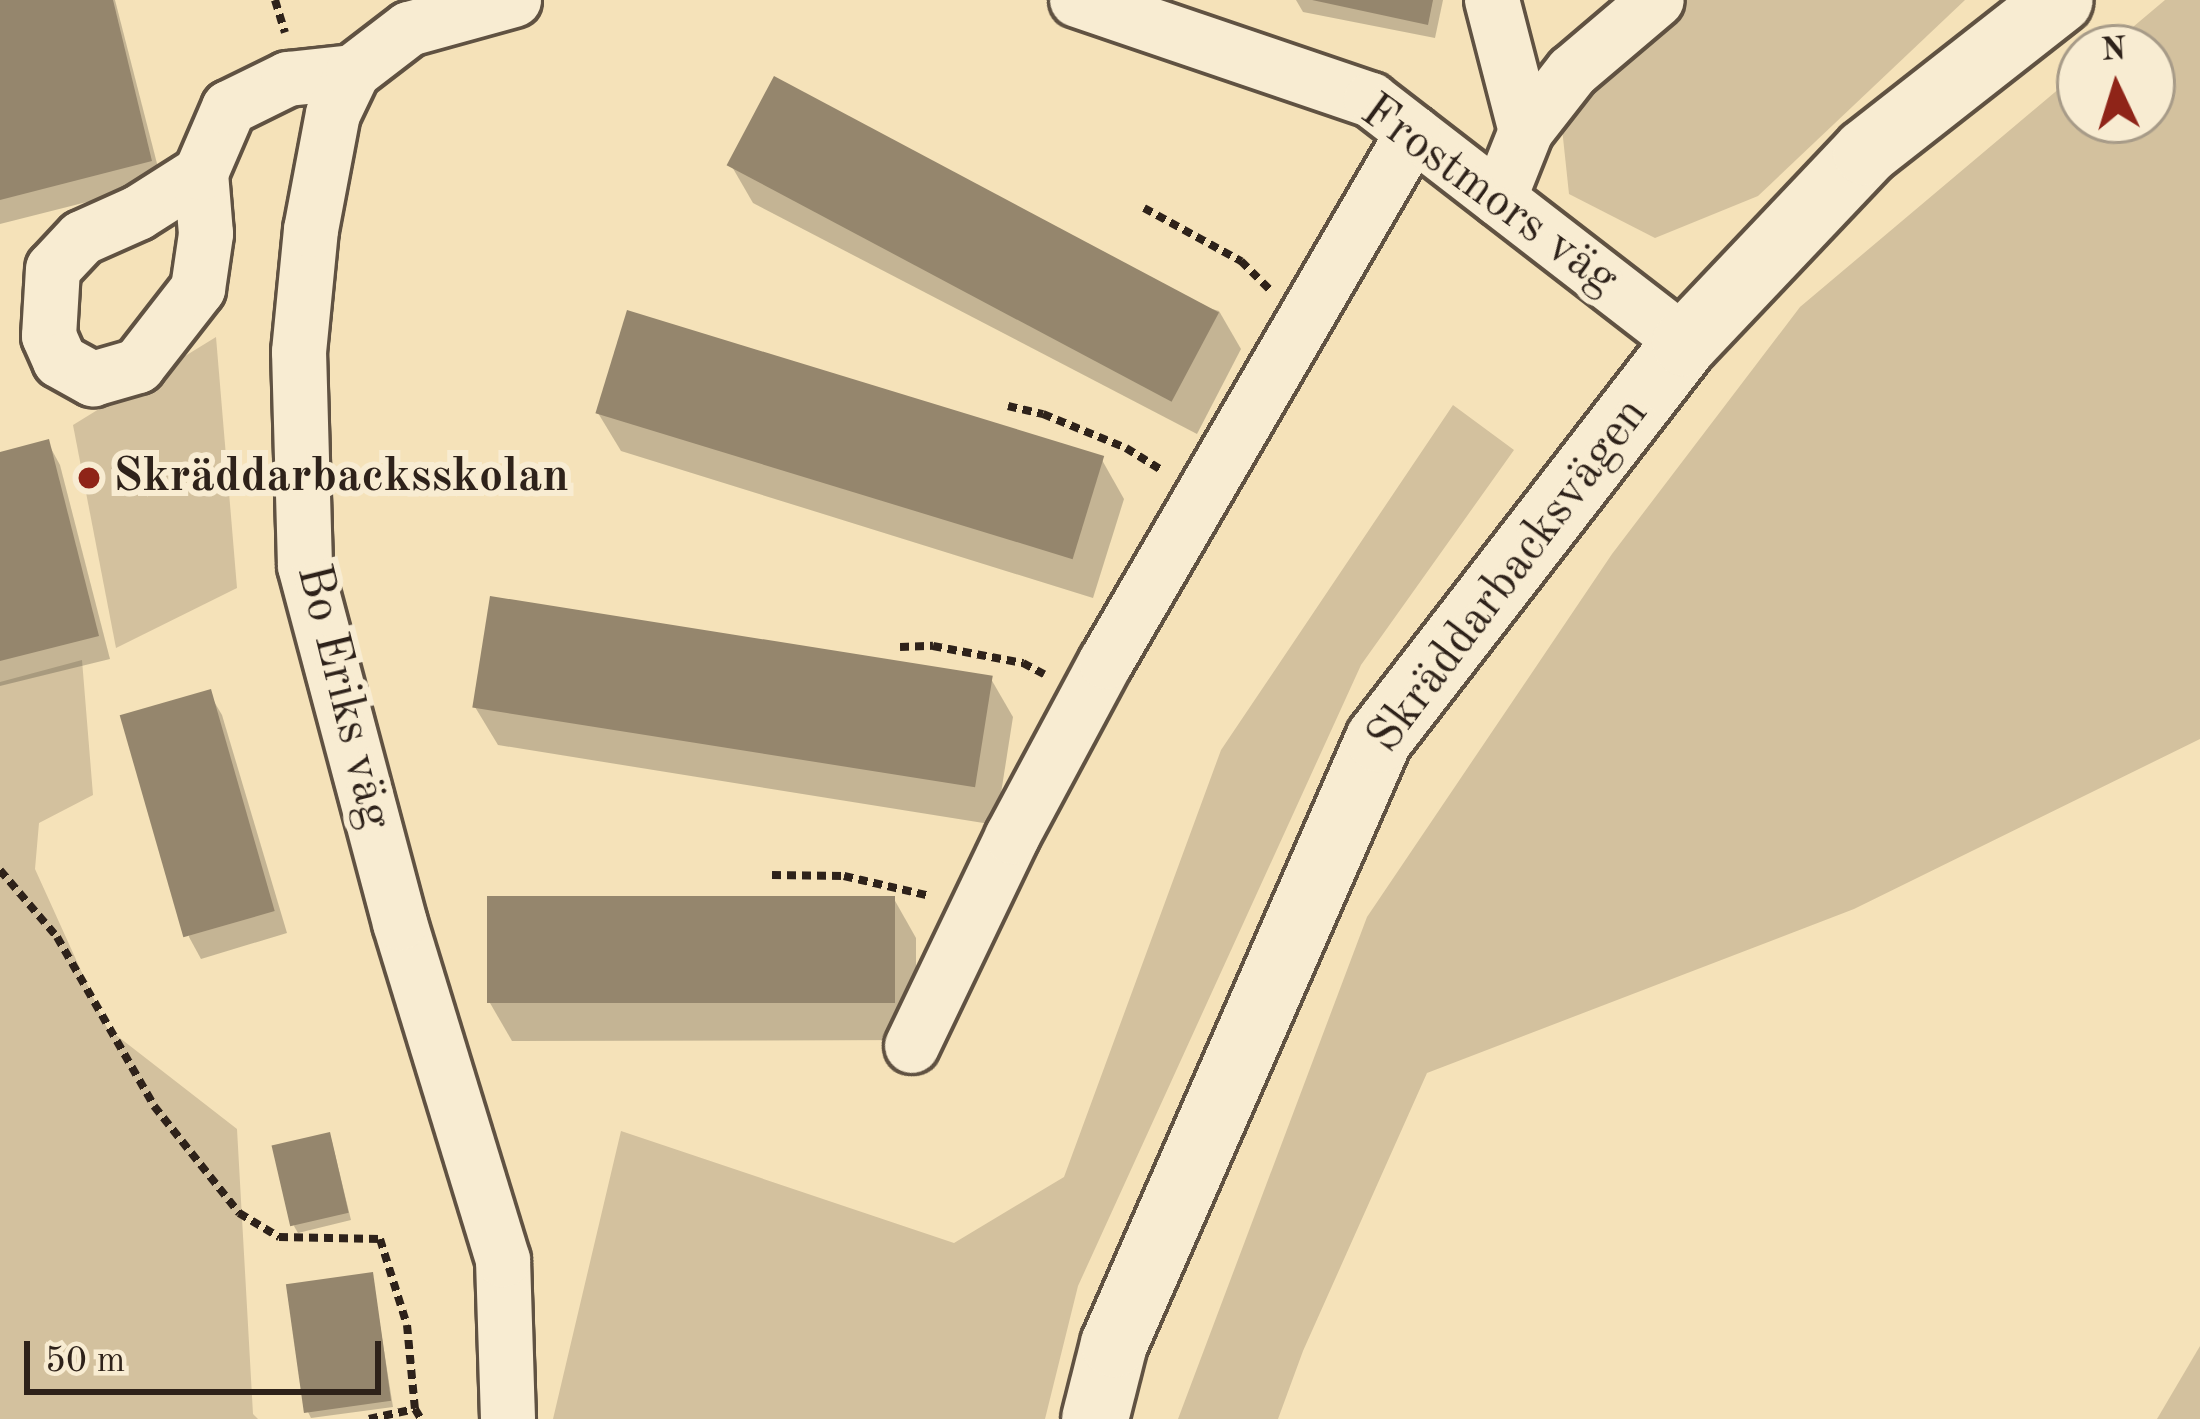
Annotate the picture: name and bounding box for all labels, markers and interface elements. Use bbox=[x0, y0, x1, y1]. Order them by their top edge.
north arrow bbox=[2056, 24, 2176, 144]
text: N bbox=[2100, 33, 2127, 68]
street label: Frostmors väg bbox=[1349, 83, 1629, 309]
street label: Skräddarbacksvägen bbox=[1357, 387, 1661, 765]
place label: Skräddarbacksskolan bbox=[113, 449, 569, 507]
marker: Skräddarbacksskolan bbox=[76, 465, 102, 491]
street label: Bo Eriks väg bbox=[282, 559, 404, 835]
scale bar bbox=[30, 1317, 387, 1391]
text: 50 m bbox=[45, 1344, 125, 1380]

